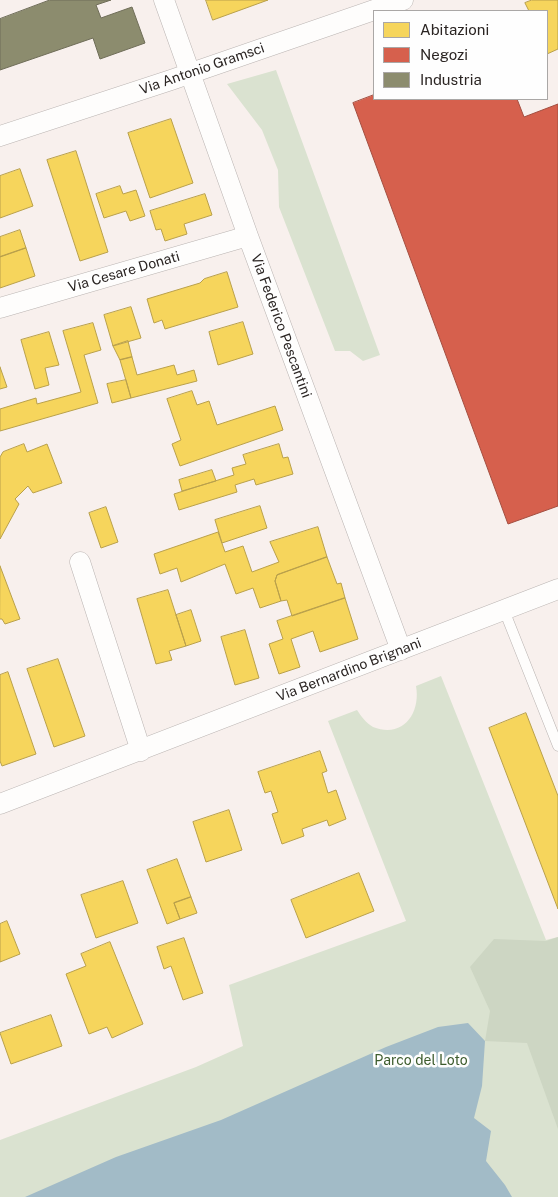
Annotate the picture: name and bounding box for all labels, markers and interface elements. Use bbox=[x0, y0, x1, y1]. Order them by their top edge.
legend bbox=[373, 10, 548, 100]
text: Abitazioni bbox=[420, 21, 489, 38]
street label: Via Antonio Gramsci bbox=[137, 40, 267, 98]
text: Negozi bbox=[420, 46, 468, 63]
text: Industria bbox=[420, 71, 482, 88]
street label: Via Cesare Donati bbox=[66, 248, 182, 296]
street label: Via Federico Pescantini bbox=[247, 252, 315, 400]
street label: Via Bernardino Brignani bbox=[274, 635, 424, 705]
park label: Parco del Loto bbox=[374, 1053, 468, 1069]

